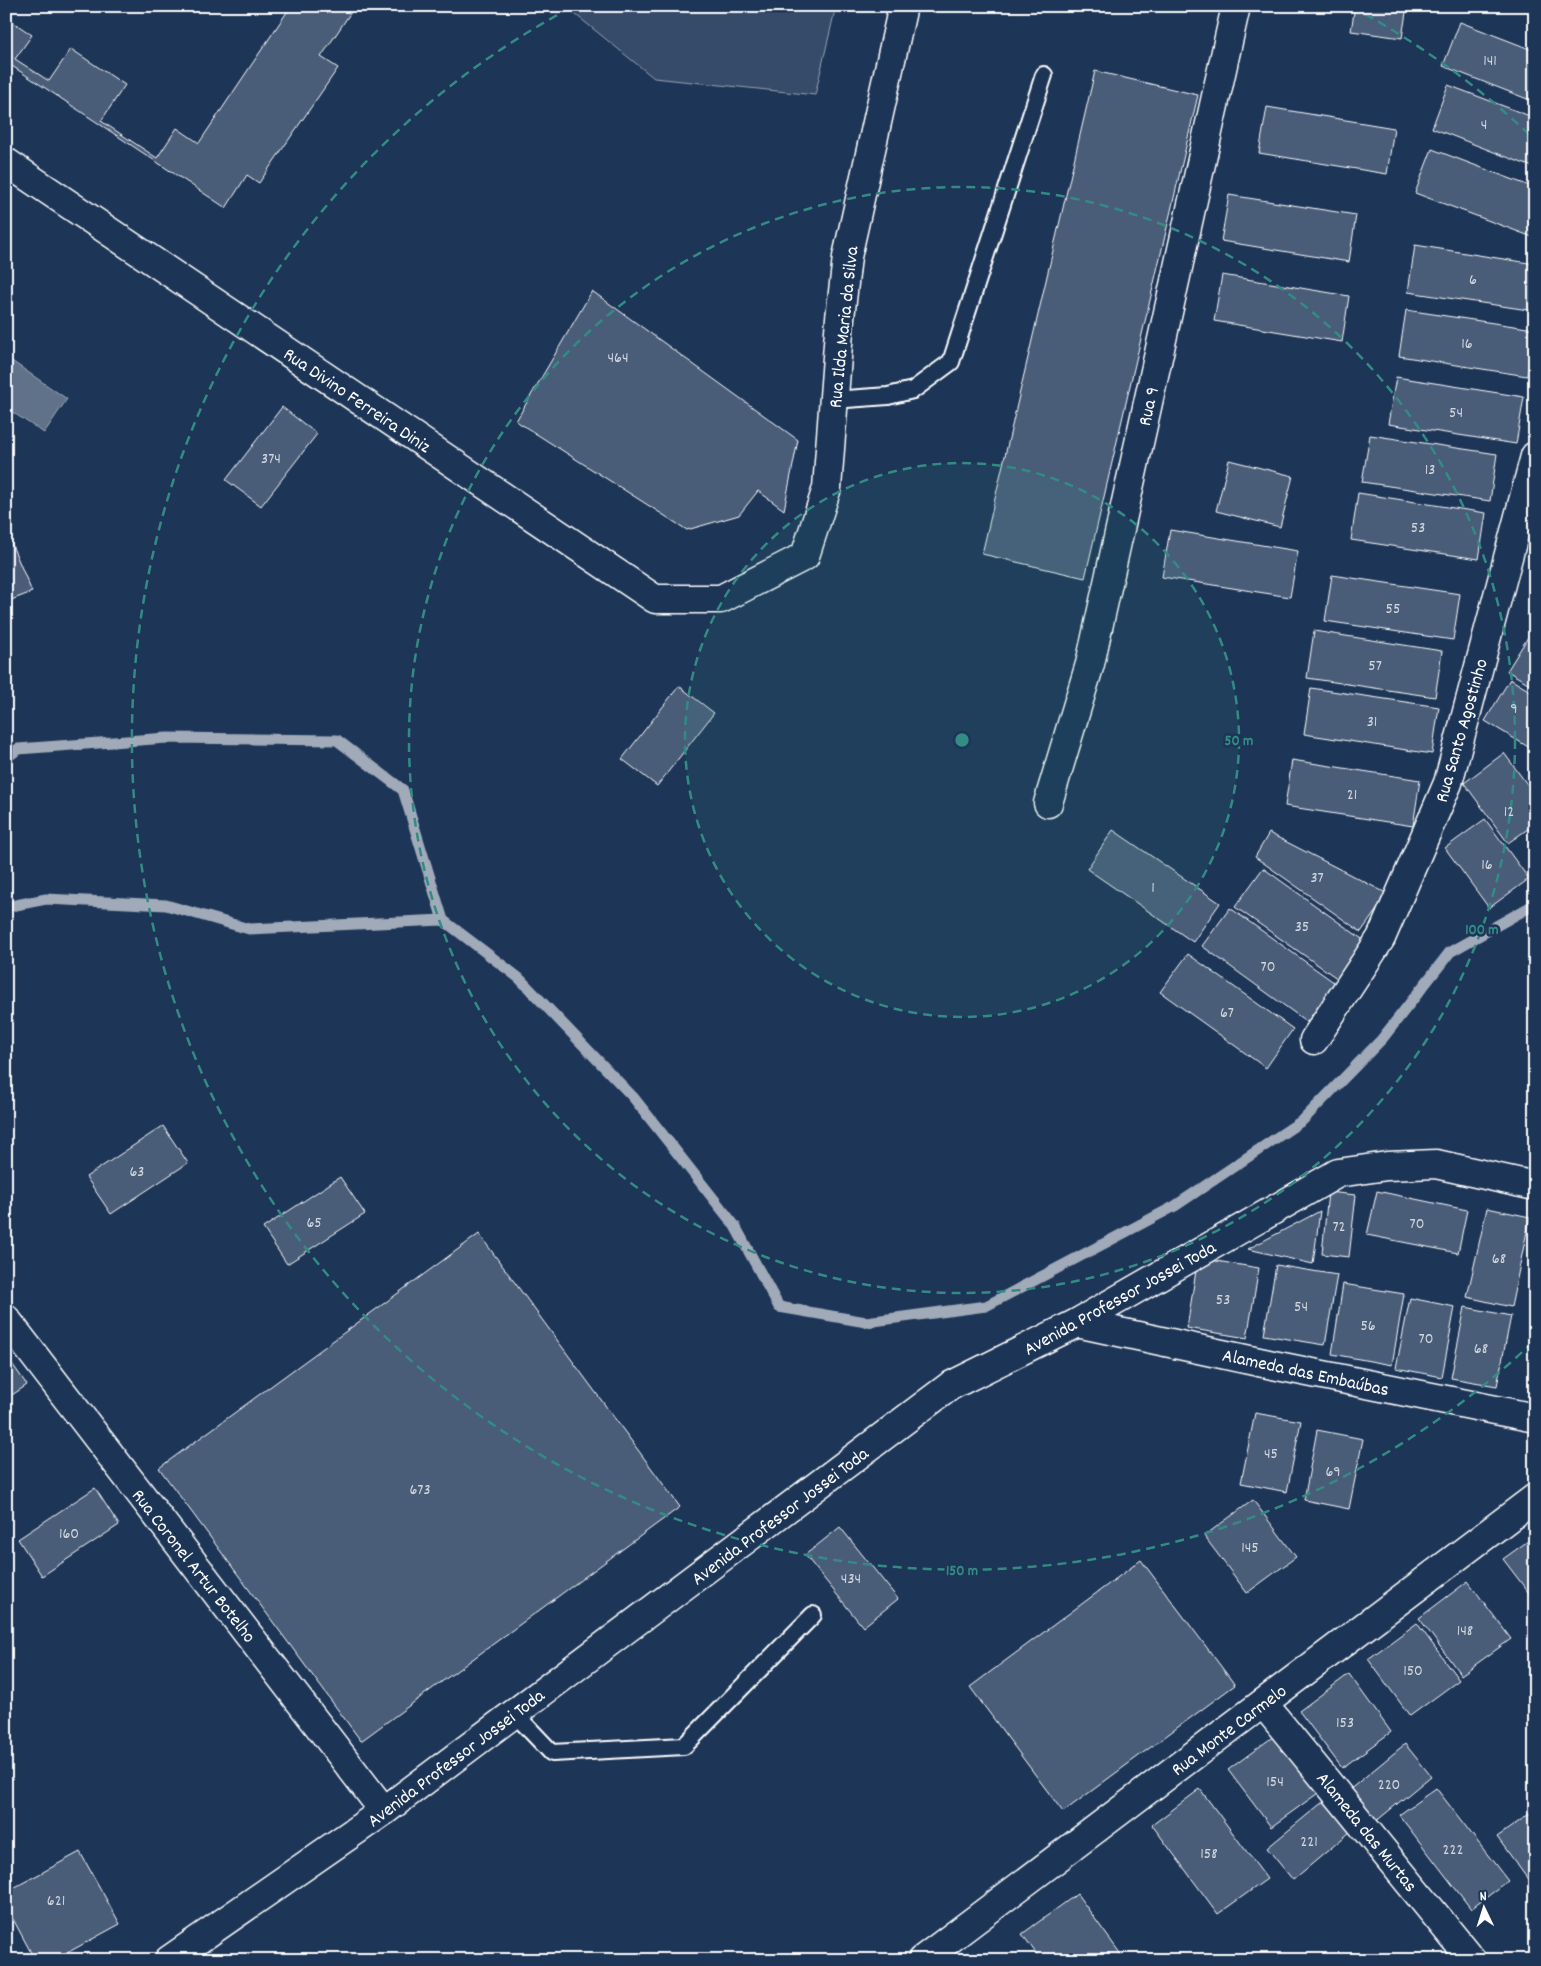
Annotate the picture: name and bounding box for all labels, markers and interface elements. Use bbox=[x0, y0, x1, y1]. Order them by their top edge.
house number: 141 bbox=[1483, 50, 1497, 73]
house number: 4 bbox=[1481, 114, 1487, 137]
street label: Rua Ilda Maria da Silva bbox=[824, 244, 868, 410]
house number: 6 bbox=[1469, 269, 1477, 292]
house number: 16 bbox=[1461, 333, 1473, 356]
street label: Rua Divino Ferreira Diniz bbox=[277, 342, 435, 461]
house number: 464 bbox=[607, 347, 629, 370]
street label: Rua 9 bbox=[1133, 385, 1168, 429]
house number: 54 bbox=[1449, 402, 1463, 425]
house number: 374 bbox=[261, 448, 281, 471]
house number: 13 bbox=[1425, 459, 1435, 482]
house number: 53 bbox=[1411, 517, 1425, 540]
house number: 55 bbox=[1386, 598, 1400, 621]
house number: 57 bbox=[1368, 655, 1382, 678]
street label: Rua Santo Agostinho bbox=[1430, 656, 1497, 806]
house number: 9 bbox=[1510, 698, 1518, 721]
house number: 31 bbox=[1367, 711, 1377, 734]
centre of rings bbox=[953, 731, 971, 749]
text: 50 m bbox=[1225, 731, 1253, 753]
house number: 21 bbox=[1347, 784, 1357, 807]
house number: 12 bbox=[1504, 801, 1514, 824]
house number: 16 bbox=[1481, 854, 1493, 877]
house number: 37 bbox=[1310, 867, 1324, 890]
house number: 1 bbox=[1151, 877, 1155, 900]
house number: 35 bbox=[1295, 916, 1309, 939]
text: 100 m bbox=[1465, 920, 1499, 942]
house number: 70 bbox=[1261, 956, 1275, 979]
house number: 67 bbox=[1220, 1002, 1234, 1025]
house number: 63 bbox=[130, 1161, 144, 1184]
house number: 65 bbox=[306, 1212, 322, 1235]
house number: 70 bbox=[1410, 1213, 1424, 1236]
house number: 72 bbox=[1332, 1216, 1346, 1239]
street label: Avenida Professor Jossei Toda bbox=[1020, 1235, 1223, 1364]
house number: 68 bbox=[1492, 1248, 1506, 1271]
house number: 53 bbox=[1216, 1289, 1230, 1312]
house number: 54 bbox=[1294, 1296, 1308, 1319]
house number: 56 bbox=[1360, 1315, 1376, 1338]
house number: 70 bbox=[1419, 1328, 1433, 1351]
house number: 68 bbox=[1474, 1338, 1488, 1361]
street label: Alameda das Embaúbas bbox=[1219, 1344, 1391, 1405]
street label: Avenida Professor Jossei Toda bbox=[687, 1441, 876, 1594]
house number: 45 bbox=[1264, 1443, 1278, 1466]
house number: 69 bbox=[1325, 1461, 1341, 1484]
house number: 673 bbox=[409, 1479, 431, 1502]
street label: Rua Coronel Artur Botelho bbox=[124, 1485, 261, 1650]
house number: 160 bbox=[59, 1523, 79, 1546]
house number: 145 bbox=[1241, 1537, 1259, 1560]
text: 150 m bbox=[946, 1561, 978, 1583]
house number: 434 bbox=[841, 1568, 861, 1591]
house number: 148 bbox=[1457, 1620, 1473, 1643]
house number: 150 bbox=[1403, 1660, 1423, 1683]
street label: Rua Monte Carmelo bbox=[1167, 1679, 1294, 1784]
street label: Avenida Professor Jossei Toda bbox=[363, 1683, 552, 1836]
house number: 153 bbox=[1336, 1712, 1354, 1735]
street label: Alameda das Murtas bbox=[1308, 1767, 1422, 1899]
house number: 154 bbox=[1266, 1771, 1284, 1794]
house number: 220 bbox=[1378, 1774, 1400, 1797]
house number: 221 bbox=[1300, 1831, 1318, 1854]
house number: 222 bbox=[1443, 1839, 1463, 1862]
house number: 158 bbox=[1200, 1843, 1218, 1866]
north arrow bbox=[1458, 1884, 1508, 1934]
text: N bbox=[1479, 1887, 1487, 1907]
house number: 621 bbox=[47, 1890, 65, 1913]

